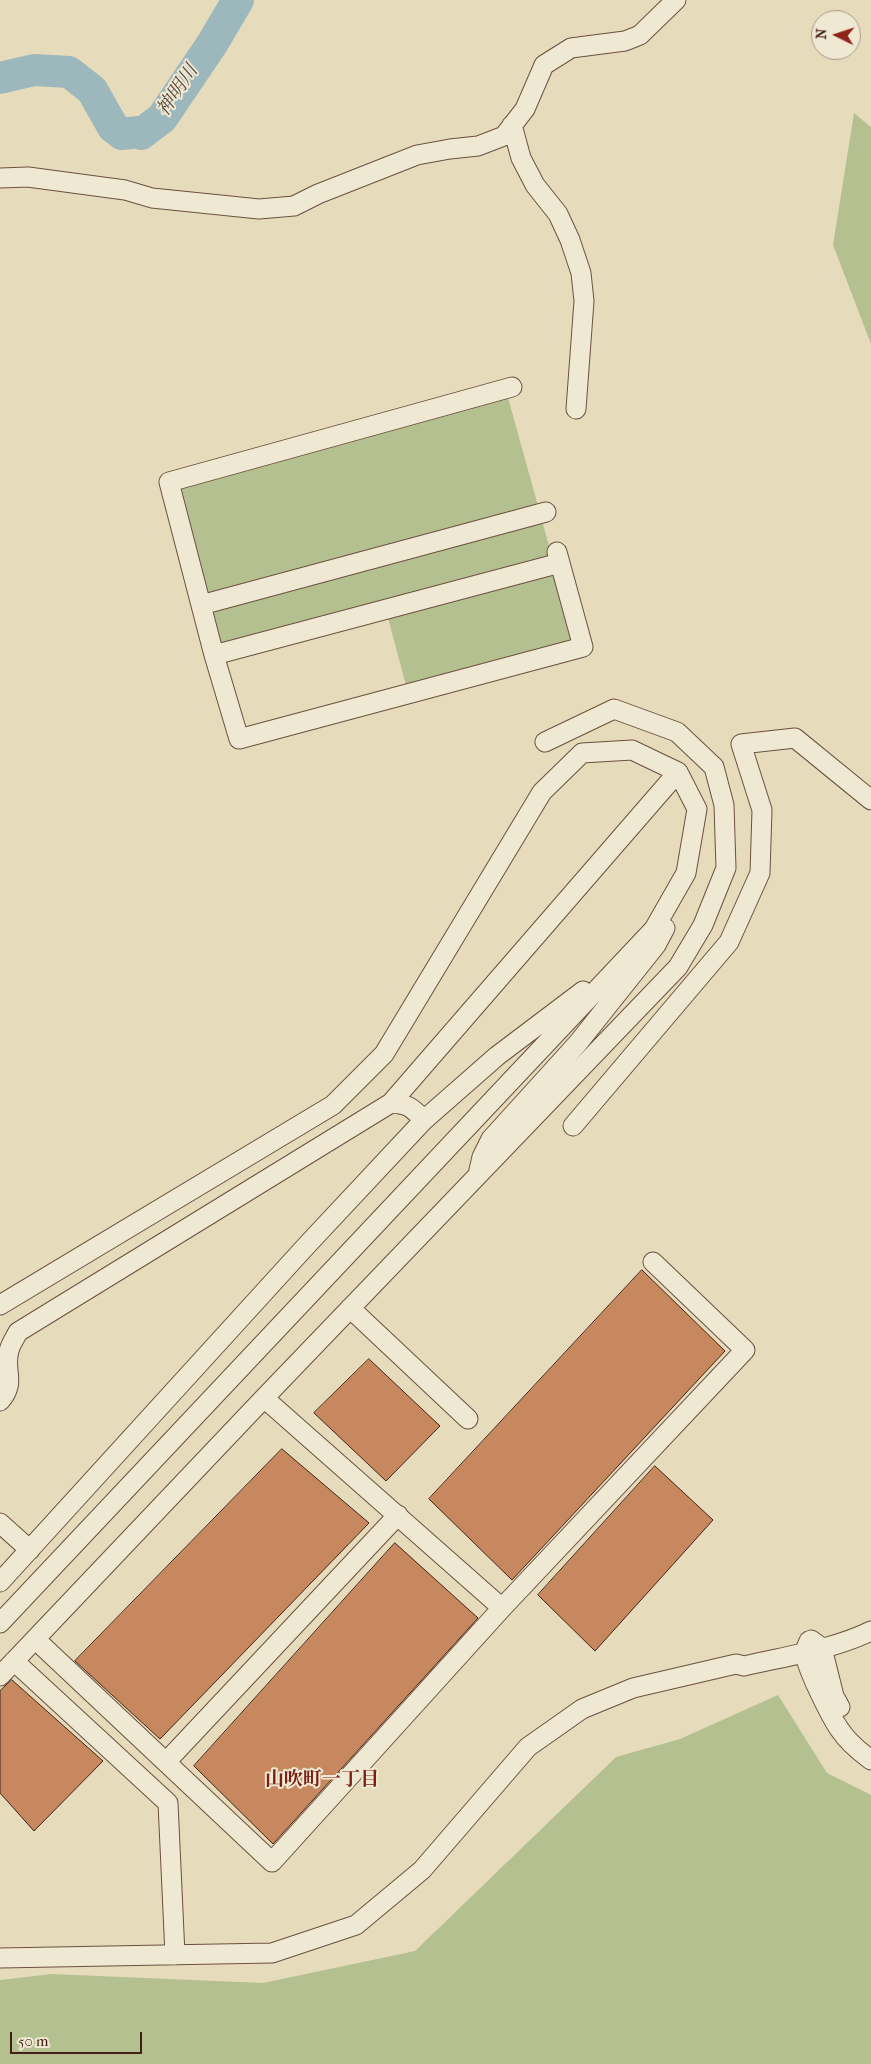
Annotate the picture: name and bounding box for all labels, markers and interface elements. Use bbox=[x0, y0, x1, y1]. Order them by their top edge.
north arrow bbox=[811, 10, 861, 60]
text: N bbox=[813, 28, 830, 40]
water label: 神明川 bbox=[153, 61, 203, 121]
district label: 山吹町一丁目 bbox=[265, 1769, 379, 1791]
scale bar bbox=[12, 2022, 145, 2054]
text: 50 m bbox=[18, 2032, 48, 2050]

